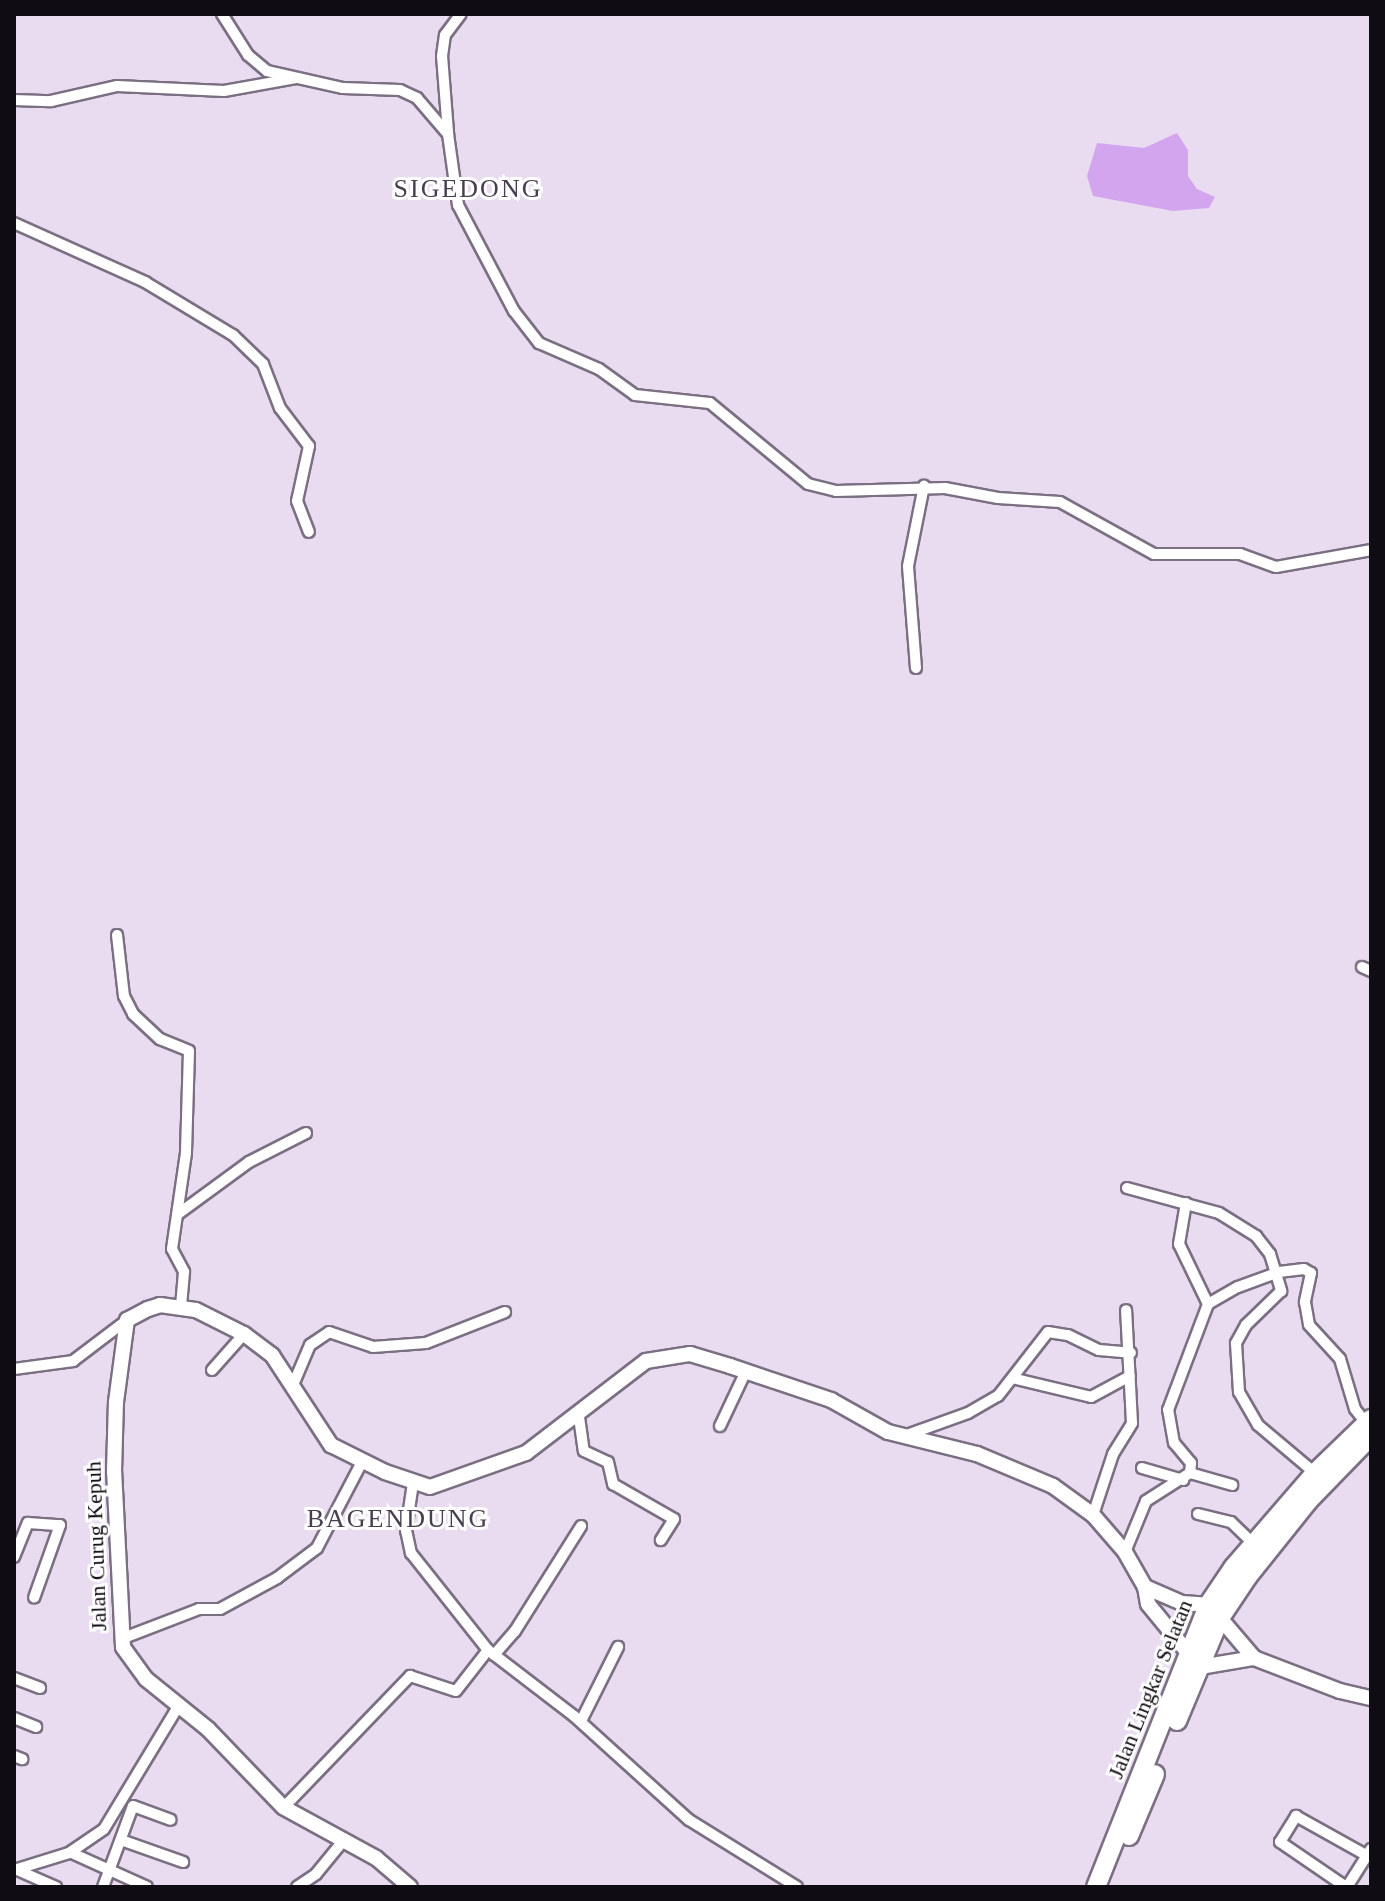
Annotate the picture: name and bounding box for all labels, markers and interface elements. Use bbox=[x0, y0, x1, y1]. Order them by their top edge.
district label: SIGEDONG bbox=[394, 173, 542, 205]
street label: Jalan Curug Kepuh bbox=[80, 1461, 112, 1631]
district label: BAGENDUNG bbox=[307, 1503, 489, 1535]
street label: Jalan Lingkar Selatan bbox=[1102, 1596, 1198, 1782]

